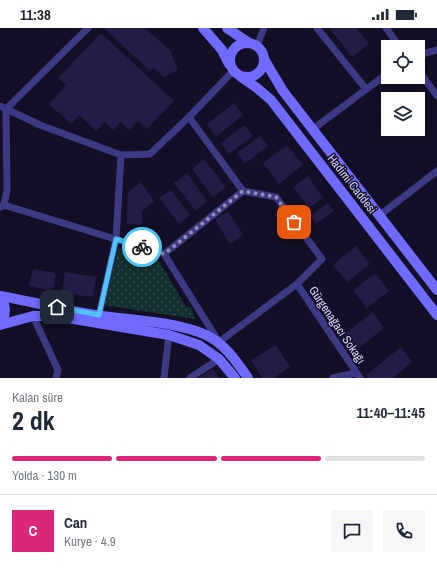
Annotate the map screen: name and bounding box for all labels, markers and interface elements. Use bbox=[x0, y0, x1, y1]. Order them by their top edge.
text: 11:38 bbox=[20, 4, 51, 25]
map controls bbox=[381, 40, 425, 136]
button: locate bbox=[381, 40, 425, 84]
button: layers bbox=[381, 92, 425, 136]
street label: Hadimi Caddesi bbox=[324, 151, 380, 217]
pin bbox=[277, 205, 311, 239]
icon: bag bbox=[283, 211, 305, 233]
courier bbox=[122, 227, 162, 267]
icon: bike bbox=[131, 236, 153, 258]
street label: Gürgenağacı Sokağı bbox=[305, 283, 369, 367]
pin bbox=[40, 290, 74, 324]
icon: home bbox=[46, 296, 68, 318]
text: Kalan süre bbox=[12, 389, 63, 406]
text: 11:40–11:45 bbox=[357, 402, 425, 423]
text: 2 dk bbox=[12, 403, 55, 438]
text: Yolda · 130 m bbox=[12, 467, 77, 484]
button: chat bbox=[331, 510, 373, 552]
button: phone bbox=[383, 510, 425, 552]
text: Can bbox=[64, 512, 87, 533]
text: C bbox=[29, 520, 37, 541]
text: Kurye · 4.9 bbox=[64, 533, 116, 550]

